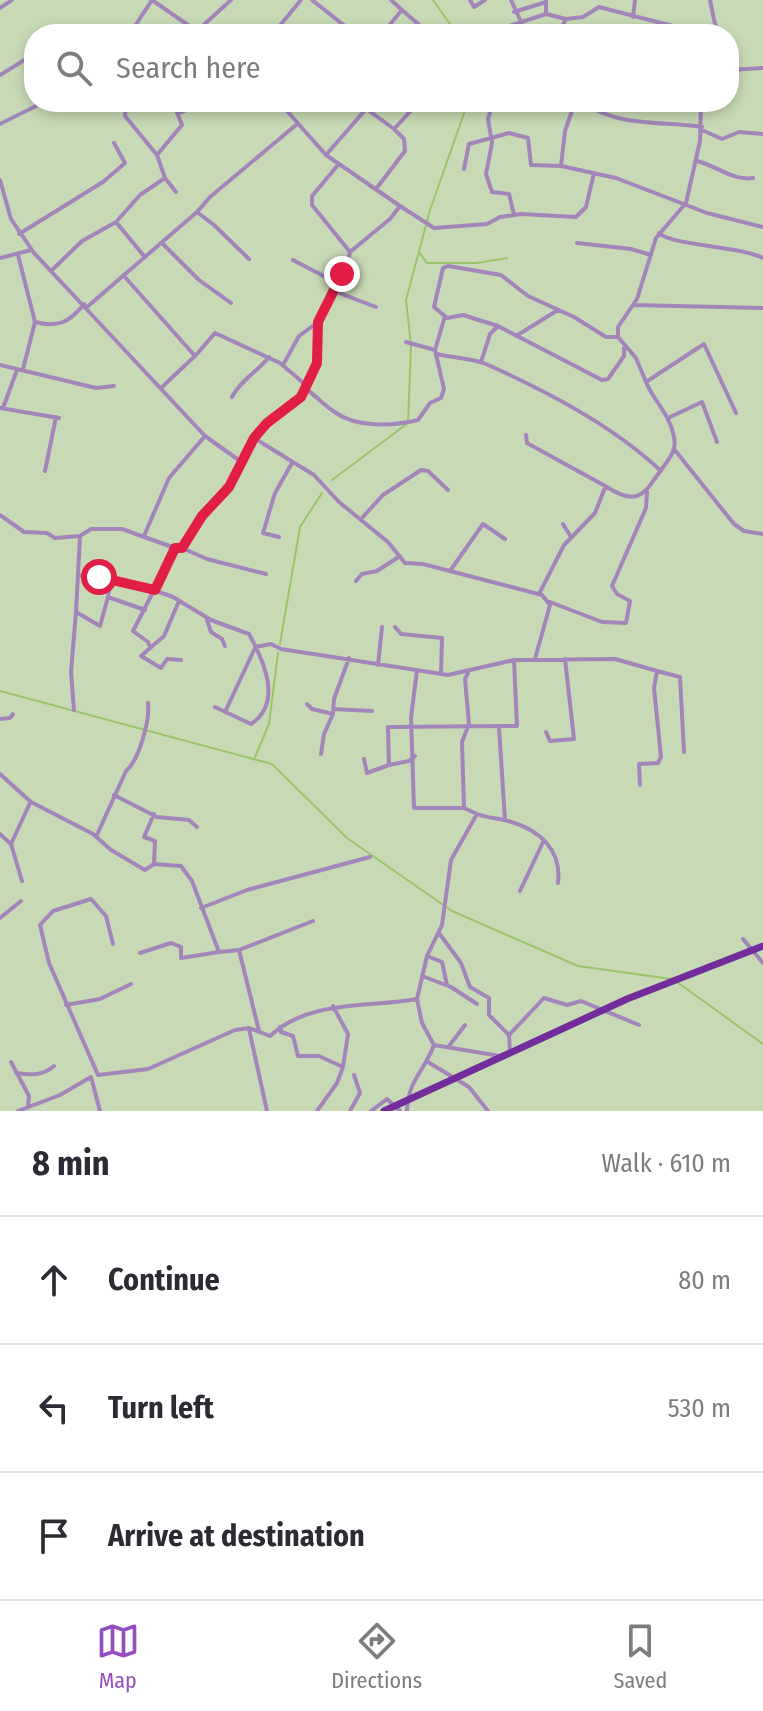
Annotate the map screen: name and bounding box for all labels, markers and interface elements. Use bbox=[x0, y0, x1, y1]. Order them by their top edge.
search box bbox=[24, 24, 739, 112]
icon: search bbox=[52, 46, 96, 90]
text: Search here bbox=[116, 50, 261, 86]
route end bbox=[324, 256, 360, 292]
route start bbox=[81, 559, 117, 595]
text: 8 min bbox=[32, 1143, 110, 1184]
text: Walk · 610 m bbox=[602, 1148, 731, 1179]
icon: ahead bbox=[32, 1258, 76, 1302]
text: Continue bbox=[108, 1262, 220, 1298]
text: 80 m bbox=[678, 1265, 731, 1296]
icon: left bbox=[32, 1386, 76, 1430]
text: Turn left bbox=[108, 1390, 214, 1426]
text: 530 m bbox=[668, 1393, 731, 1424]
icon: arrive bbox=[32, 1514, 76, 1558]
text: Arrive at destination bbox=[108, 1518, 365, 1554]
tab: Map bbox=[96, 1619, 140, 1694]
tab: Directions bbox=[331, 1619, 422, 1694]
tab: Saved bbox=[614, 1619, 667, 1694]

